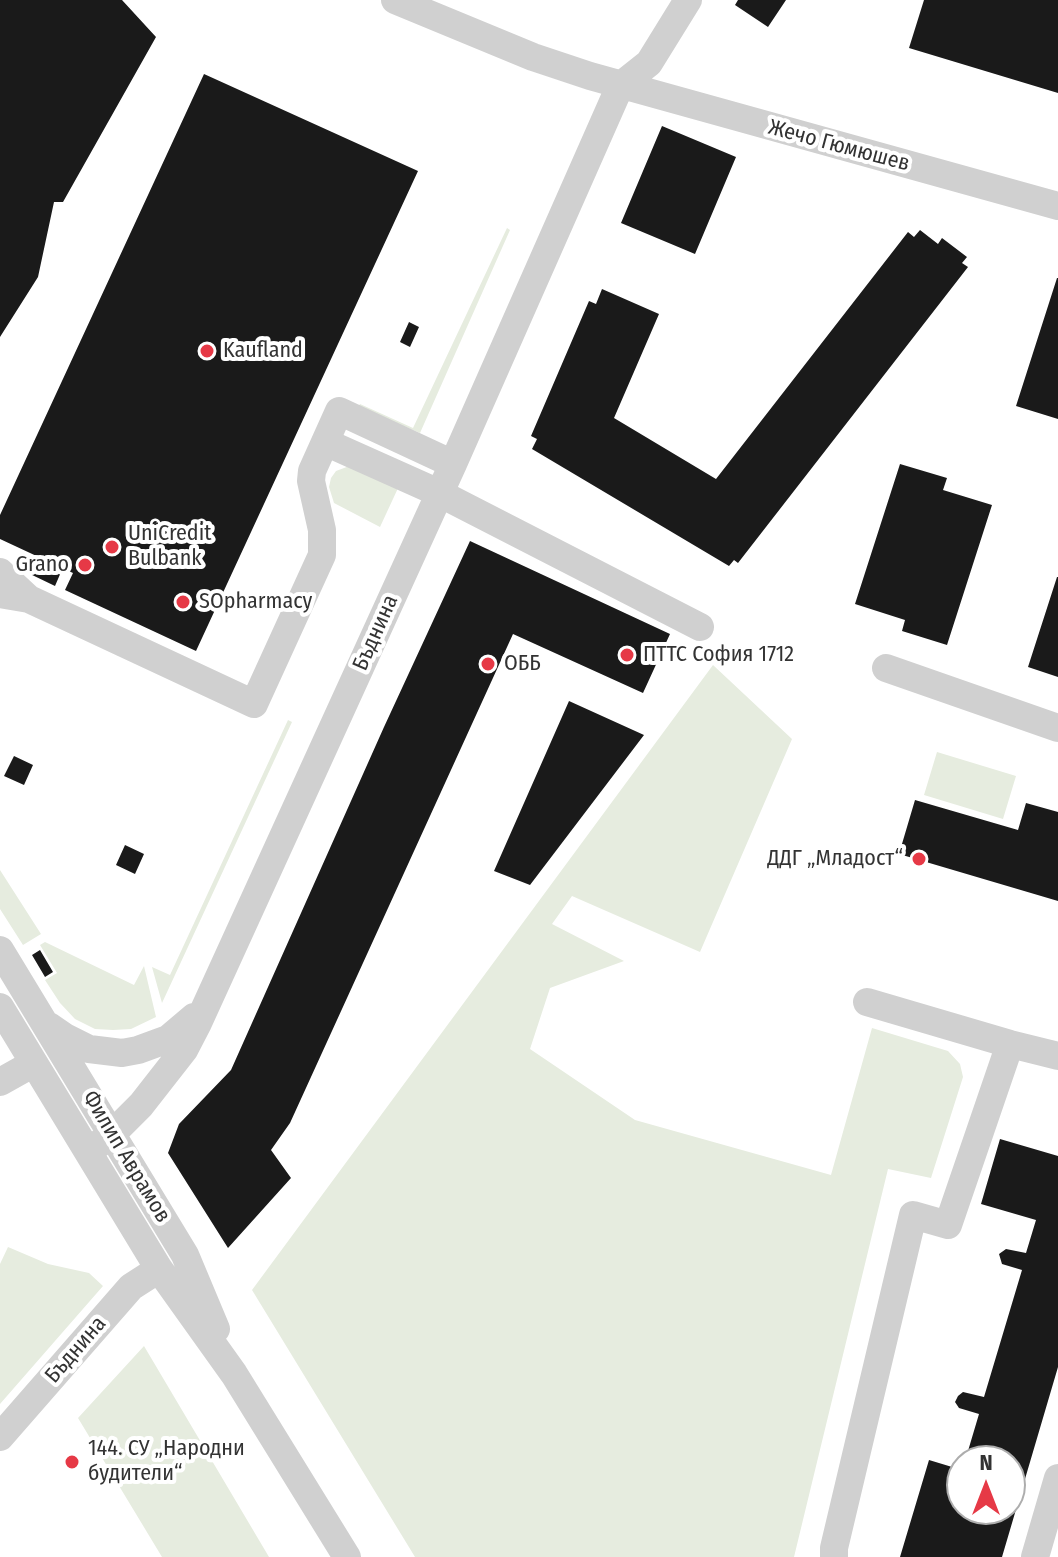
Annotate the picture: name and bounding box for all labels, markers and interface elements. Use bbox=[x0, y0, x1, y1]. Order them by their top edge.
street label: Жечо Гюмюшев bbox=[766, 114, 912, 178]
place label: Kaufland bbox=[223, 338, 303, 364]
marker: Kaufland bbox=[198, 342, 216, 360]
place label: UniCredit Bulbank bbox=[128, 521, 211, 572]
marker: UniCredit Bulbank bbox=[103, 538, 121, 556]
place label: Grano bbox=[15, 552, 69, 578]
marker: Grano bbox=[76, 556, 94, 574]
place label: SOpharmacy bbox=[199, 589, 312, 615]
street label: Бъднина bbox=[348, 591, 404, 675]
marker: SOpharmacy bbox=[174, 593, 192, 611]
place label: ПТТС София 1712 bbox=[643, 642, 794, 668]
marker: ПТТС София 1712 bbox=[618, 646, 636, 664]
place label: ОББ bbox=[504, 651, 541, 677]
marker: ОББ bbox=[479, 655, 497, 673]
place label: ДДГ „Младост“ bbox=[767, 846, 903, 872]
marker: ДДГ „Младост“ bbox=[910, 850, 928, 868]
street label: Филип Аврамов bbox=[76, 1086, 176, 1228]
street label: Бъднина bbox=[40, 1311, 112, 1389]
place label: 144. СУ „Народни будители“ bbox=[88, 1436, 245, 1488]
north arrow bbox=[946, 1445, 1026, 1525]
text: N bbox=[979, 1449, 993, 1476]
marker: 144. СУ „Народни будители“ bbox=[63, 1453, 81, 1471]

